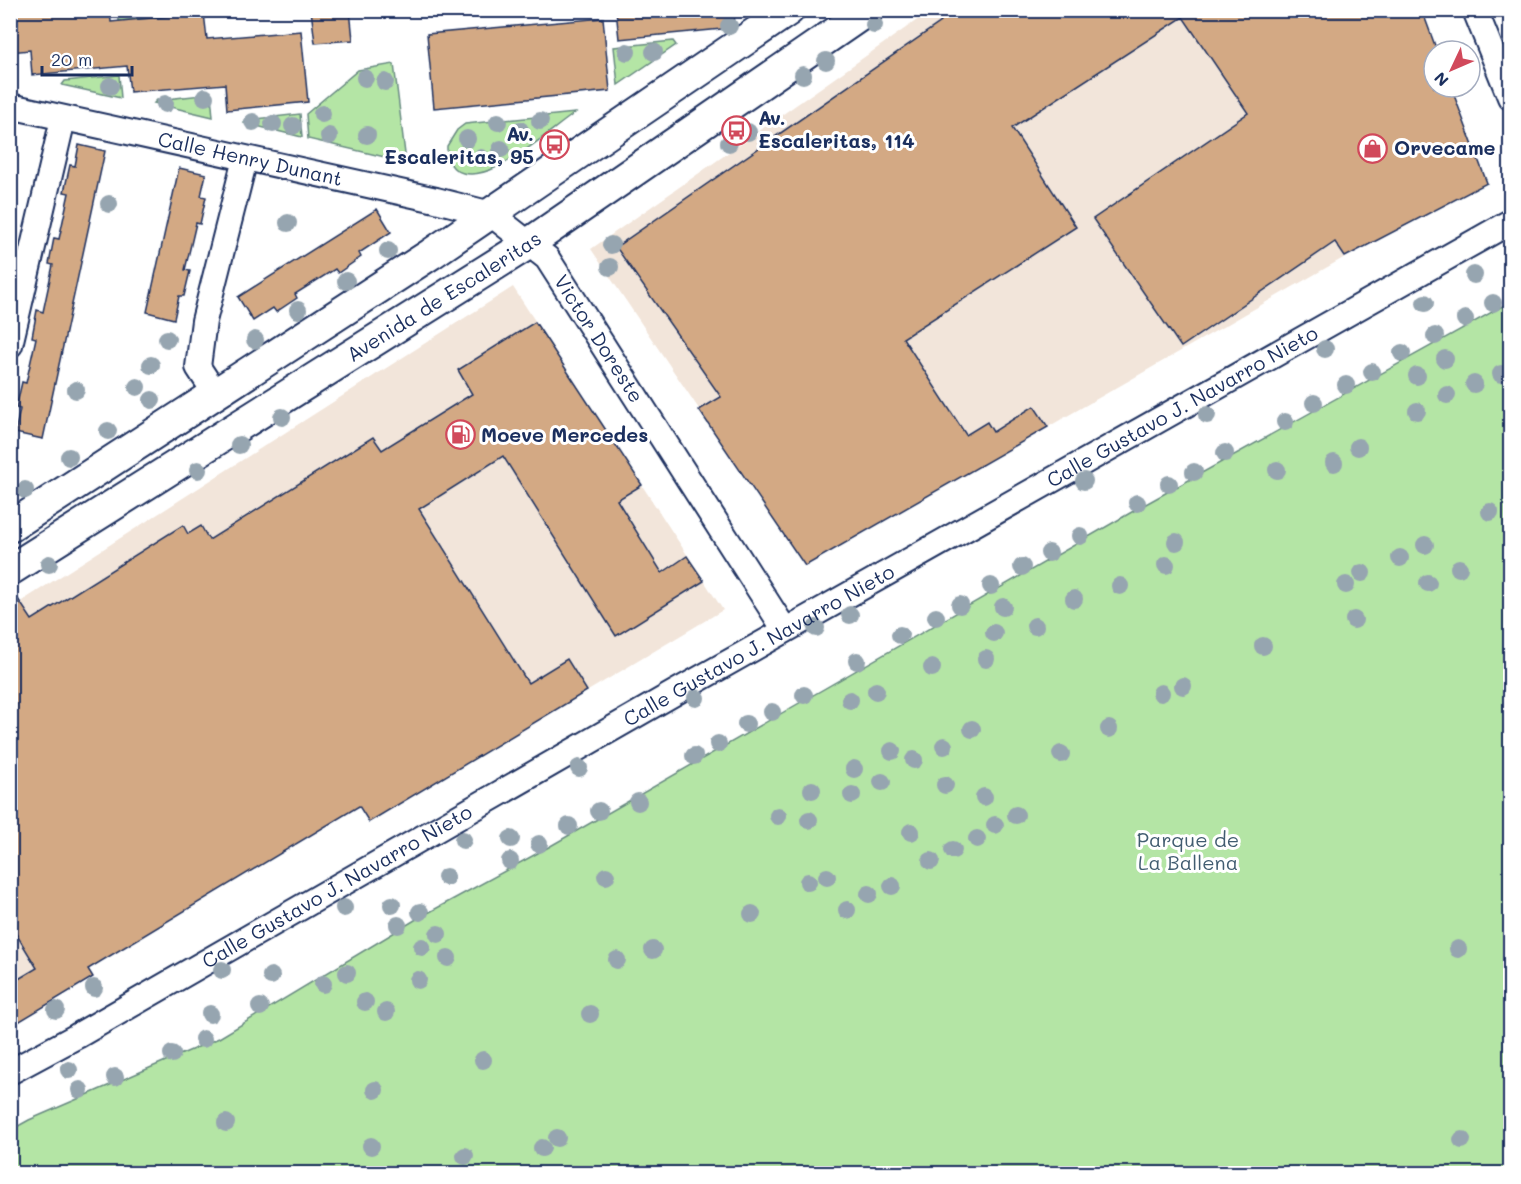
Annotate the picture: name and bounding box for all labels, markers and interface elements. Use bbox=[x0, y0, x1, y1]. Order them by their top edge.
scale bar bbox=[42, 39, 132, 77]
north arrow bbox=[1422, 39, 1482, 99]
text: 20 m bbox=[51, 47, 92, 71]
text: N bbox=[1429, 68, 1453, 91]
place label: Av. Escaleritas, 114 bbox=[758, 104, 915, 153]
bus stop icon: Av. Escaleritas, 114 bbox=[721, 114, 753, 146]
place label: Av. Escaleritas, 95 bbox=[384, 120, 534, 169]
street label: Calle Henry Dunant bbox=[156, 125, 345, 191]
bus stop icon: Av. Escaleritas, 95 bbox=[539, 129, 571, 161]
shop icon: Orvecame bbox=[1357, 132, 1389, 164]
place label: Orvecame bbox=[1394, 134, 1496, 160]
street label: Avenida de Escaleritas bbox=[341, 225, 546, 367]
street label: Victor Doreste bbox=[549, 269, 650, 407]
street label: Calle Gustavo J. Navarro Nieto bbox=[1042, 319, 1322, 493]
fuel station icon: Moeve Mercedes bbox=[444, 419, 476, 451]
place label: Moeve Mercedes bbox=[481, 421, 648, 447]
street label: Calle Gustavo J. Navarro Nieto bbox=[618, 558, 899, 732]
street label: Calle Gustavo J. Navarro Nieto bbox=[197, 798, 476, 974]
park label: Parque de La Ballena bbox=[1137, 826, 1239, 875]

